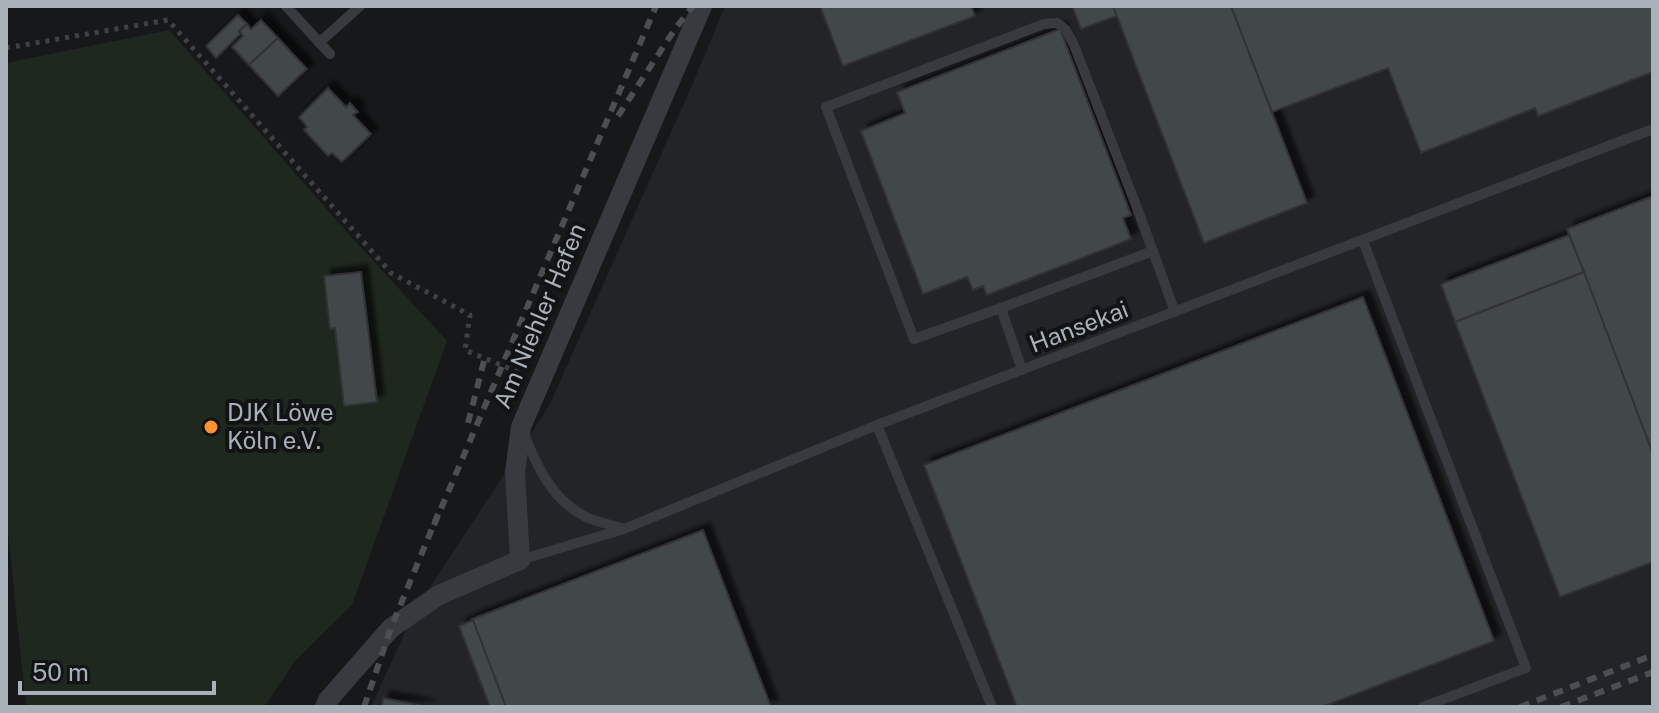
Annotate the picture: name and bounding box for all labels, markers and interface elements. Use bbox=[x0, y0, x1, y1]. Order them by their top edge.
street label: Am Niehler Hafen bbox=[487, 219, 591, 412]
street label: Hansekai bbox=[1025, 294, 1132, 358]
place label: DJK Löwe Köln e.V. bbox=[227, 398, 334, 454]
marker: DJK Löwe Köln e.V. bbox=[202, 418, 220, 436]
scale bar bbox=[20, 645, 214, 695]
text: 50 m bbox=[32, 658, 89, 686]

